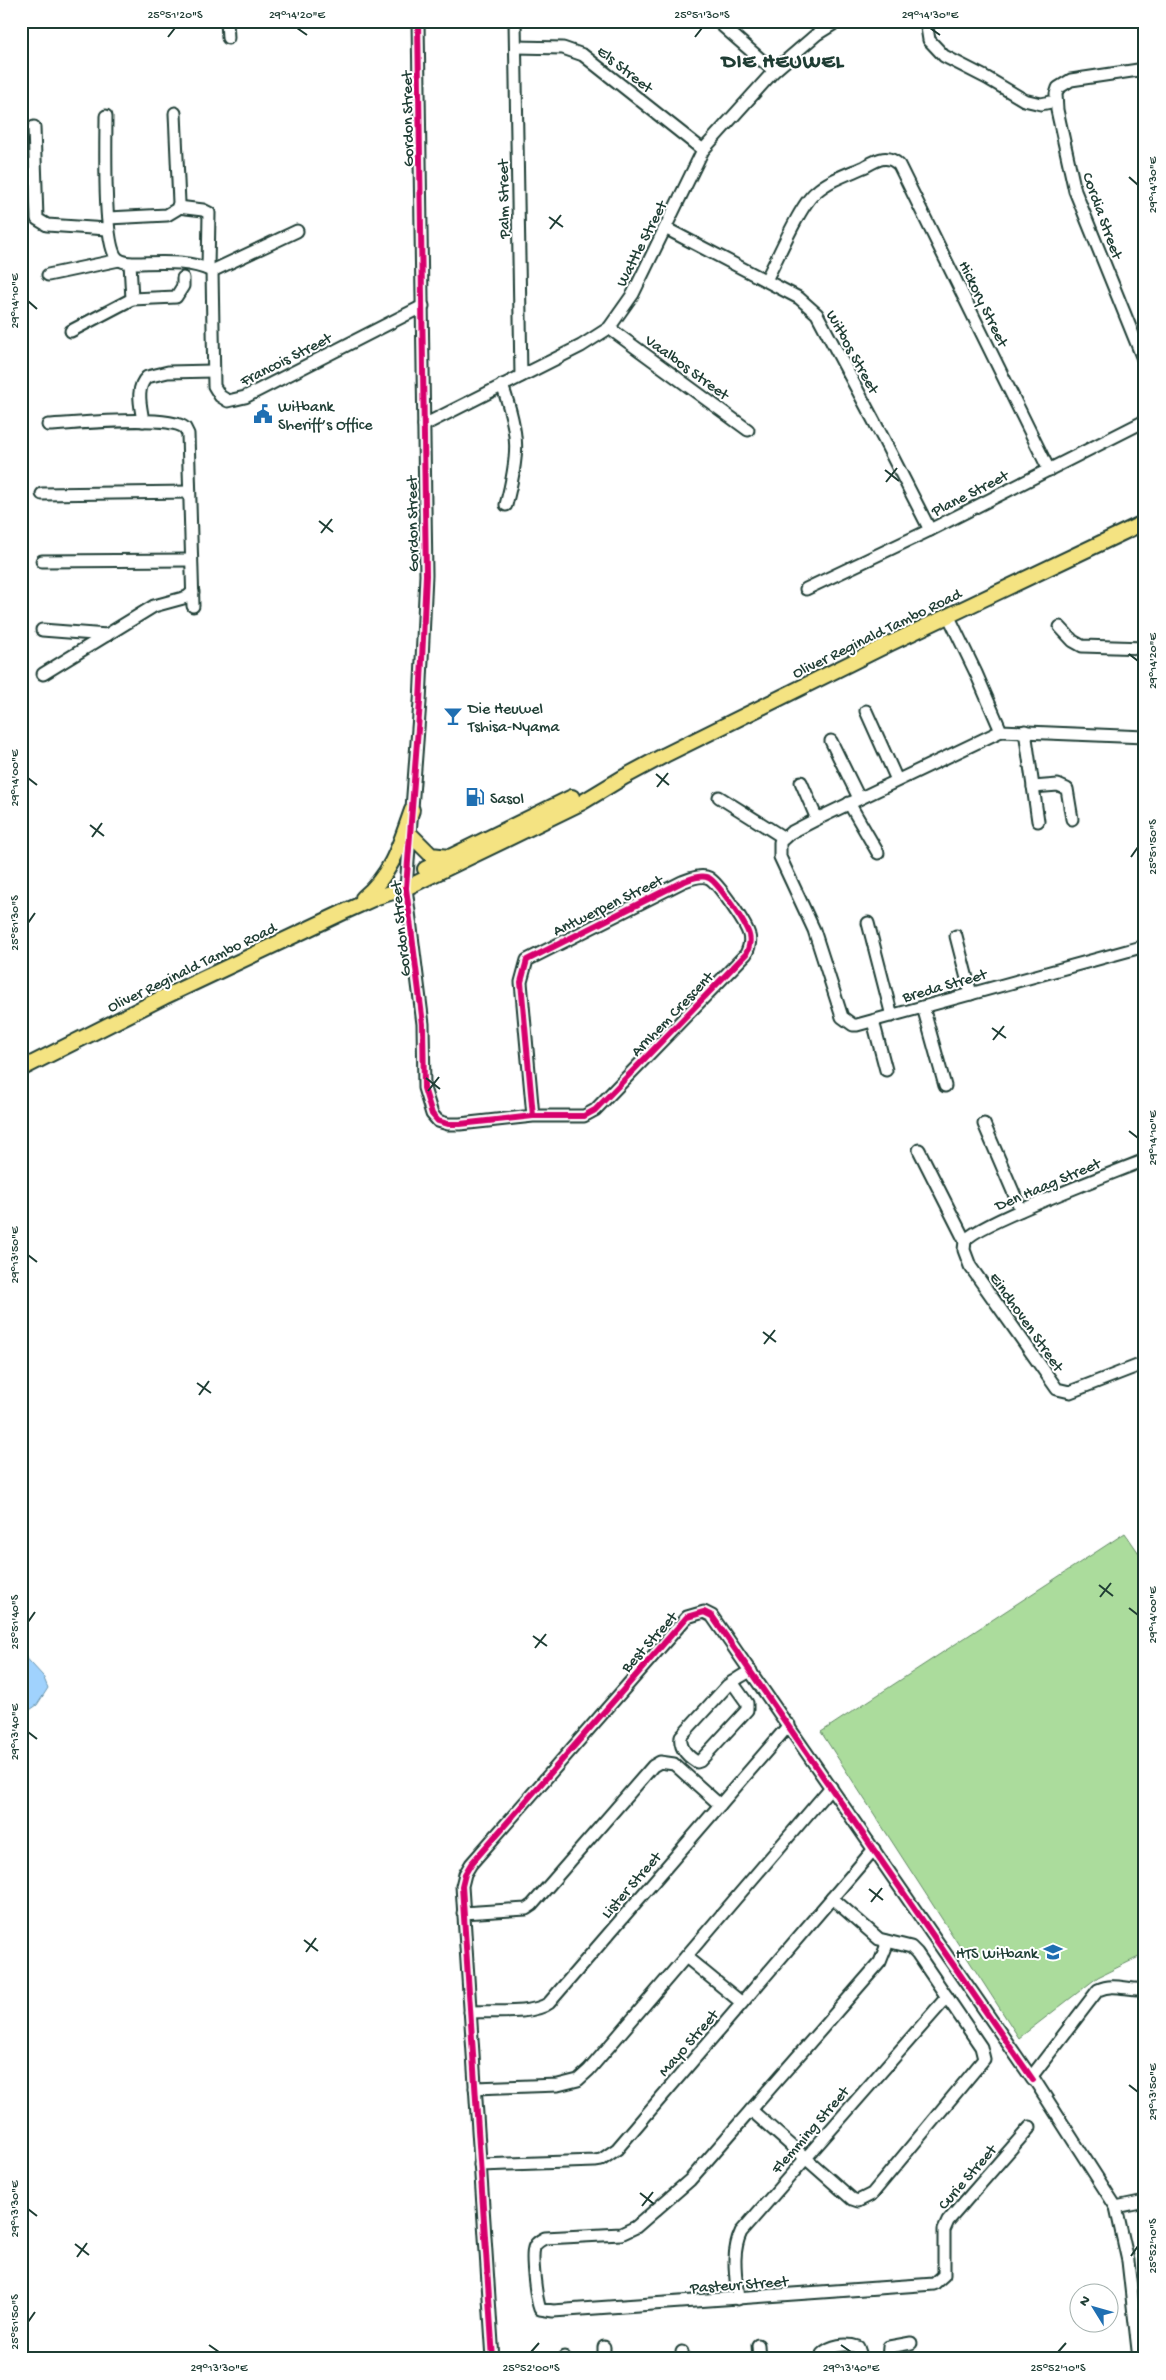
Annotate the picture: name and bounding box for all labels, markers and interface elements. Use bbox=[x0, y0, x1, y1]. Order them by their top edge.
text: 25°51'20"S bbox=[147, 9, 203, 23]
text: 29°14'20"E bbox=[269, 9, 326, 23]
text: 25°51'30"S bbox=[674, 9, 730, 23]
text: 29°14'30"E bbox=[902, 9, 959, 23]
street label: Els Street bbox=[592, 43, 657, 99]
district label: DIE HEUWEL bbox=[720, 51, 845, 76]
street label: Gordon Street bbox=[399, 69, 420, 167]
text: 29°14'30"E bbox=[1147, 156, 1161, 213]
street label: Palm Street bbox=[495, 158, 516, 240]
street label: Cordia Street bbox=[1076, 170, 1126, 263]
street label: Wattle Street bbox=[613, 197, 674, 291]
street label: Hickory Street bbox=[953, 258, 1012, 352]
text: 29°14'10"E bbox=[9, 273, 23, 328]
street label: Witbos Street bbox=[820, 308, 882, 399]
street label: Francois Street bbox=[237, 329, 337, 393]
street label: Vaalbos Street bbox=[639, 331, 733, 407]
place label: Witbank Sheriff’s Office bbox=[278, 399, 373, 436]
public building icon: Witbank Sheriff’s Office bbox=[252, 403, 274, 425]
street label: Plane Street bbox=[928, 467, 1013, 523]
street label: Gordon Street bbox=[404, 474, 425, 572]
street label: Oliver Reginald Tambo Road bbox=[790, 585, 967, 684]
text: 29°14'20"E bbox=[1147, 632, 1161, 689]
place label: Die Heuwel Tshisa-Nyama bbox=[467, 701, 560, 738]
bar icon: Die Heuwel Tshisa-Nyama bbox=[442, 705, 464, 727]
text: 29°14'00"E bbox=[9, 749, 23, 806]
fuel station icon: Sasol bbox=[464, 786, 486, 808]
place label: Sasol bbox=[490, 791, 524, 810]
text: 25°51'50"S bbox=[1147, 819, 1161, 875]
street label: Antwerpen Street bbox=[550, 872, 668, 942]
street label: Gordon Street bbox=[388, 879, 417, 977]
text: 25°51'30"S bbox=[9, 895, 23, 951]
street label: Oliver Reginald Tambo Road bbox=[105, 919, 282, 1018]
street label: Breda Street bbox=[900, 966, 991, 1009]
street label: Arnhem Crescent bbox=[628, 968, 720, 1062]
text: 29°14'10"E bbox=[1147, 1110, 1161, 1165]
street label: Den Haag Street bbox=[992, 1155, 1105, 1217]
text: 29°13'50"E bbox=[9, 1226, 23, 1284]
street label: Eindhoven Street bbox=[984, 1270, 1067, 1377]
text: 29°14'00"E bbox=[1147, 1586, 1161, 1643]
text: 25°51'40"S bbox=[9, 1594, 23, 1649]
street label: Best Street bbox=[618, 1608, 684, 1678]
text: 29°13'40"E bbox=[9, 1703, 23, 1760]
street label: Lister Street bbox=[599, 1848, 668, 1924]
school or university icon: HTS Witbank bbox=[1042, 1941, 1064, 1963]
place label: HTS Witbank bbox=[956, 1946, 1040, 1965]
street label: Mayo Street bbox=[655, 2006, 725, 2082]
text: 29°13'50"E bbox=[1147, 2063, 1161, 2121]
street label: Flemming Street bbox=[768, 2083, 856, 2180]
street label: Curie Street bbox=[935, 2141, 1003, 2215]
text: 29°13'30"E bbox=[9, 2180, 23, 2237]
text: 25°52'10"S bbox=[1147, 2218, 1161, 2274]
street label: Pasteur Street bbox=[689, 2273, 790, 2299]
north arrow bbox=[1068, 2282, 1118, 2332]
text: N bbox=[1076, 2293, 1095, 2310]
text: 25°51'50"S bbox=[9, 2294, 23, 2350]
text: 29°13'30"E bbox=[191, 2362, 248, 2376]
text: 25°52'00"S bbox=[502, 2362, 560, 2376]
text: 29°13'40"E bbox=[823, 2362, 880, 2376]
text: 25°52'10"S bbox=[1030, 2362, 1086, 2376]

